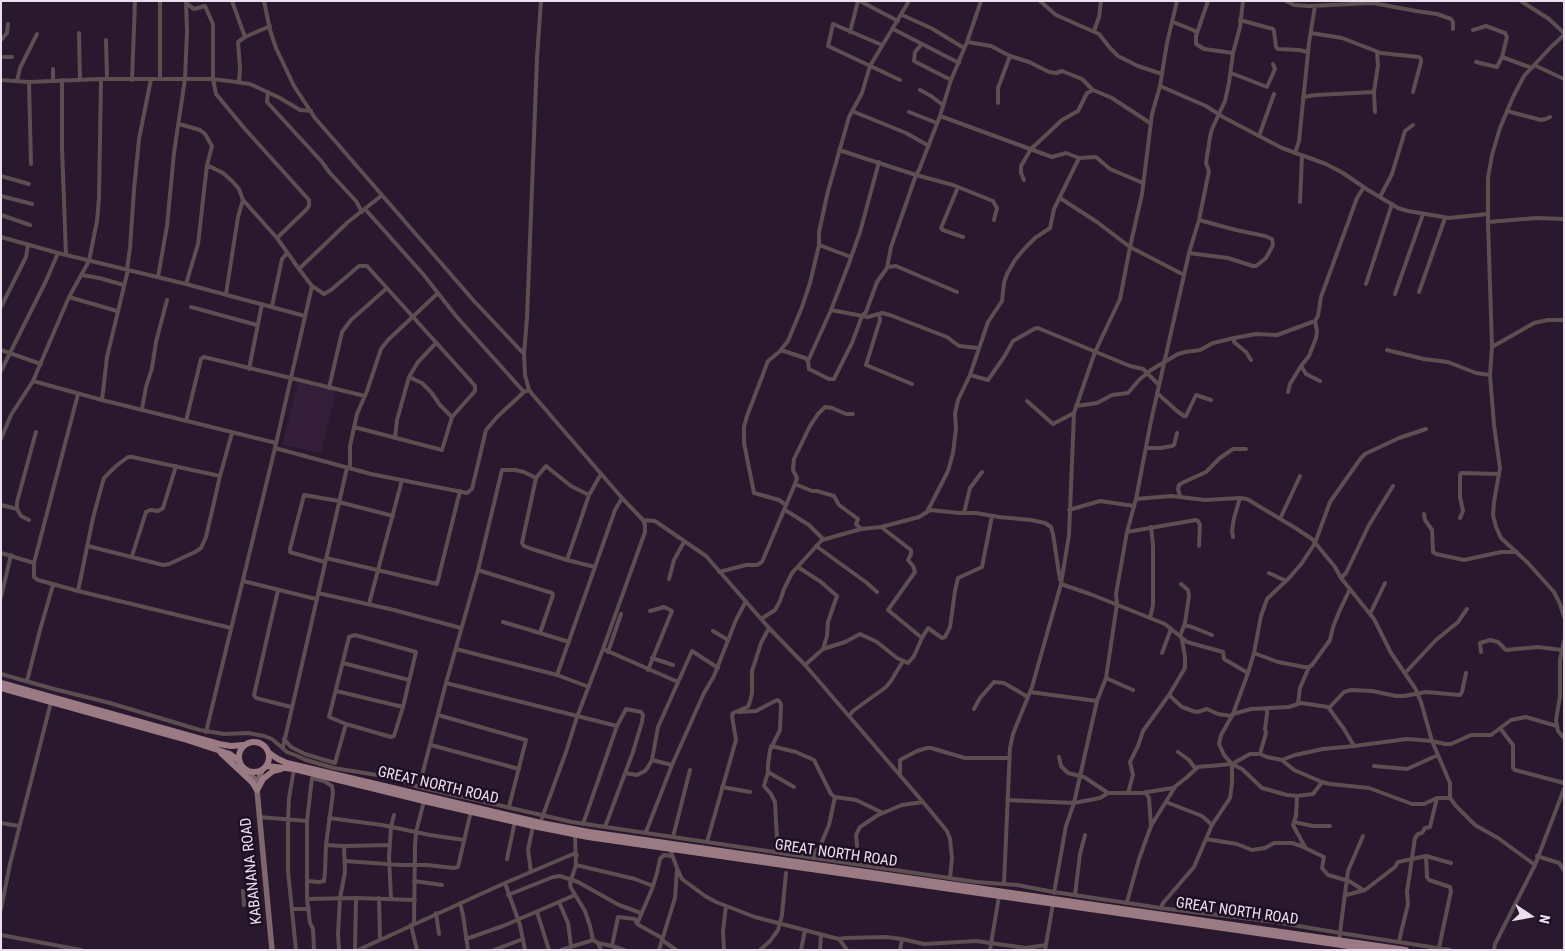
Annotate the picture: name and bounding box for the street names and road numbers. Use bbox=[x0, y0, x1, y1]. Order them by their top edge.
street label: GREAT NORTH ROAD bbox=[376, 763, 500, 809]
street label: KABANANA ROAD bbox=[237, 817, 267, 925]
street label: GREAT NORTH ROAD bbox=[774, 836, 898, 872]
street label: GREAT NORTH ROAD bbox=[1175, 894, 1299, 930]

